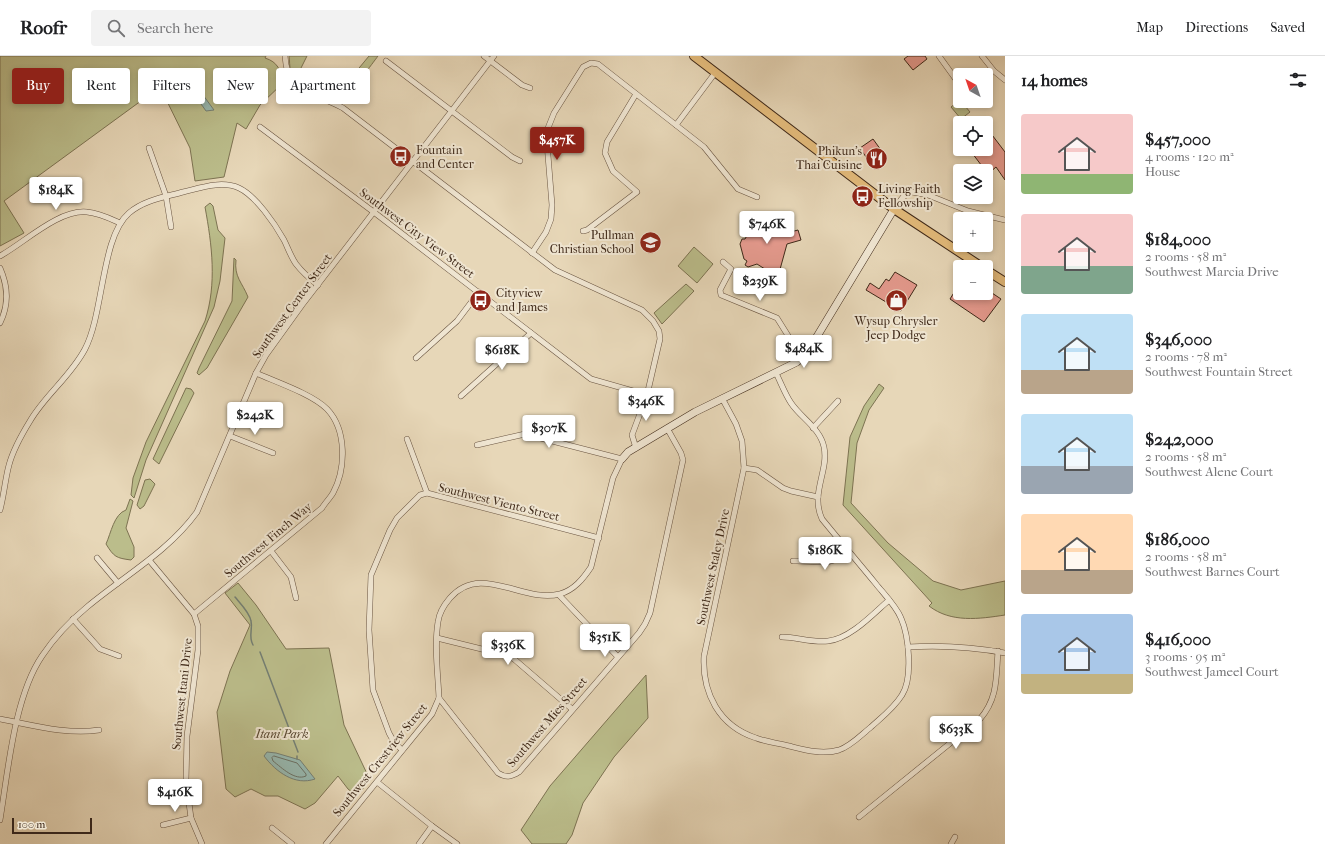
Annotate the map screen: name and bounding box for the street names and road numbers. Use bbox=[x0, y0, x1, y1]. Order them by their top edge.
street label: Southwest City View Street bbox=[357, 185, 478, 281]
street label: Southwest Center Street bbox=[249, 250, 335, 361]
street label: Southwest Viento Street bbox=[437, 480, 562, 524]
street label: Southwest Finch Way bbox=[221, 499, 315, 581]
street label: Southwest Staley Drive bbox=[694, 507, 732, 627]
street label: Southwest Itani Drive bbox=[169, 637, 195, 751]
street label: Southwest Mies Street bbox=[504, 674, 590, 770]
street label: Southwest Crestview Street bbox=[330, 700, 431, 820]

